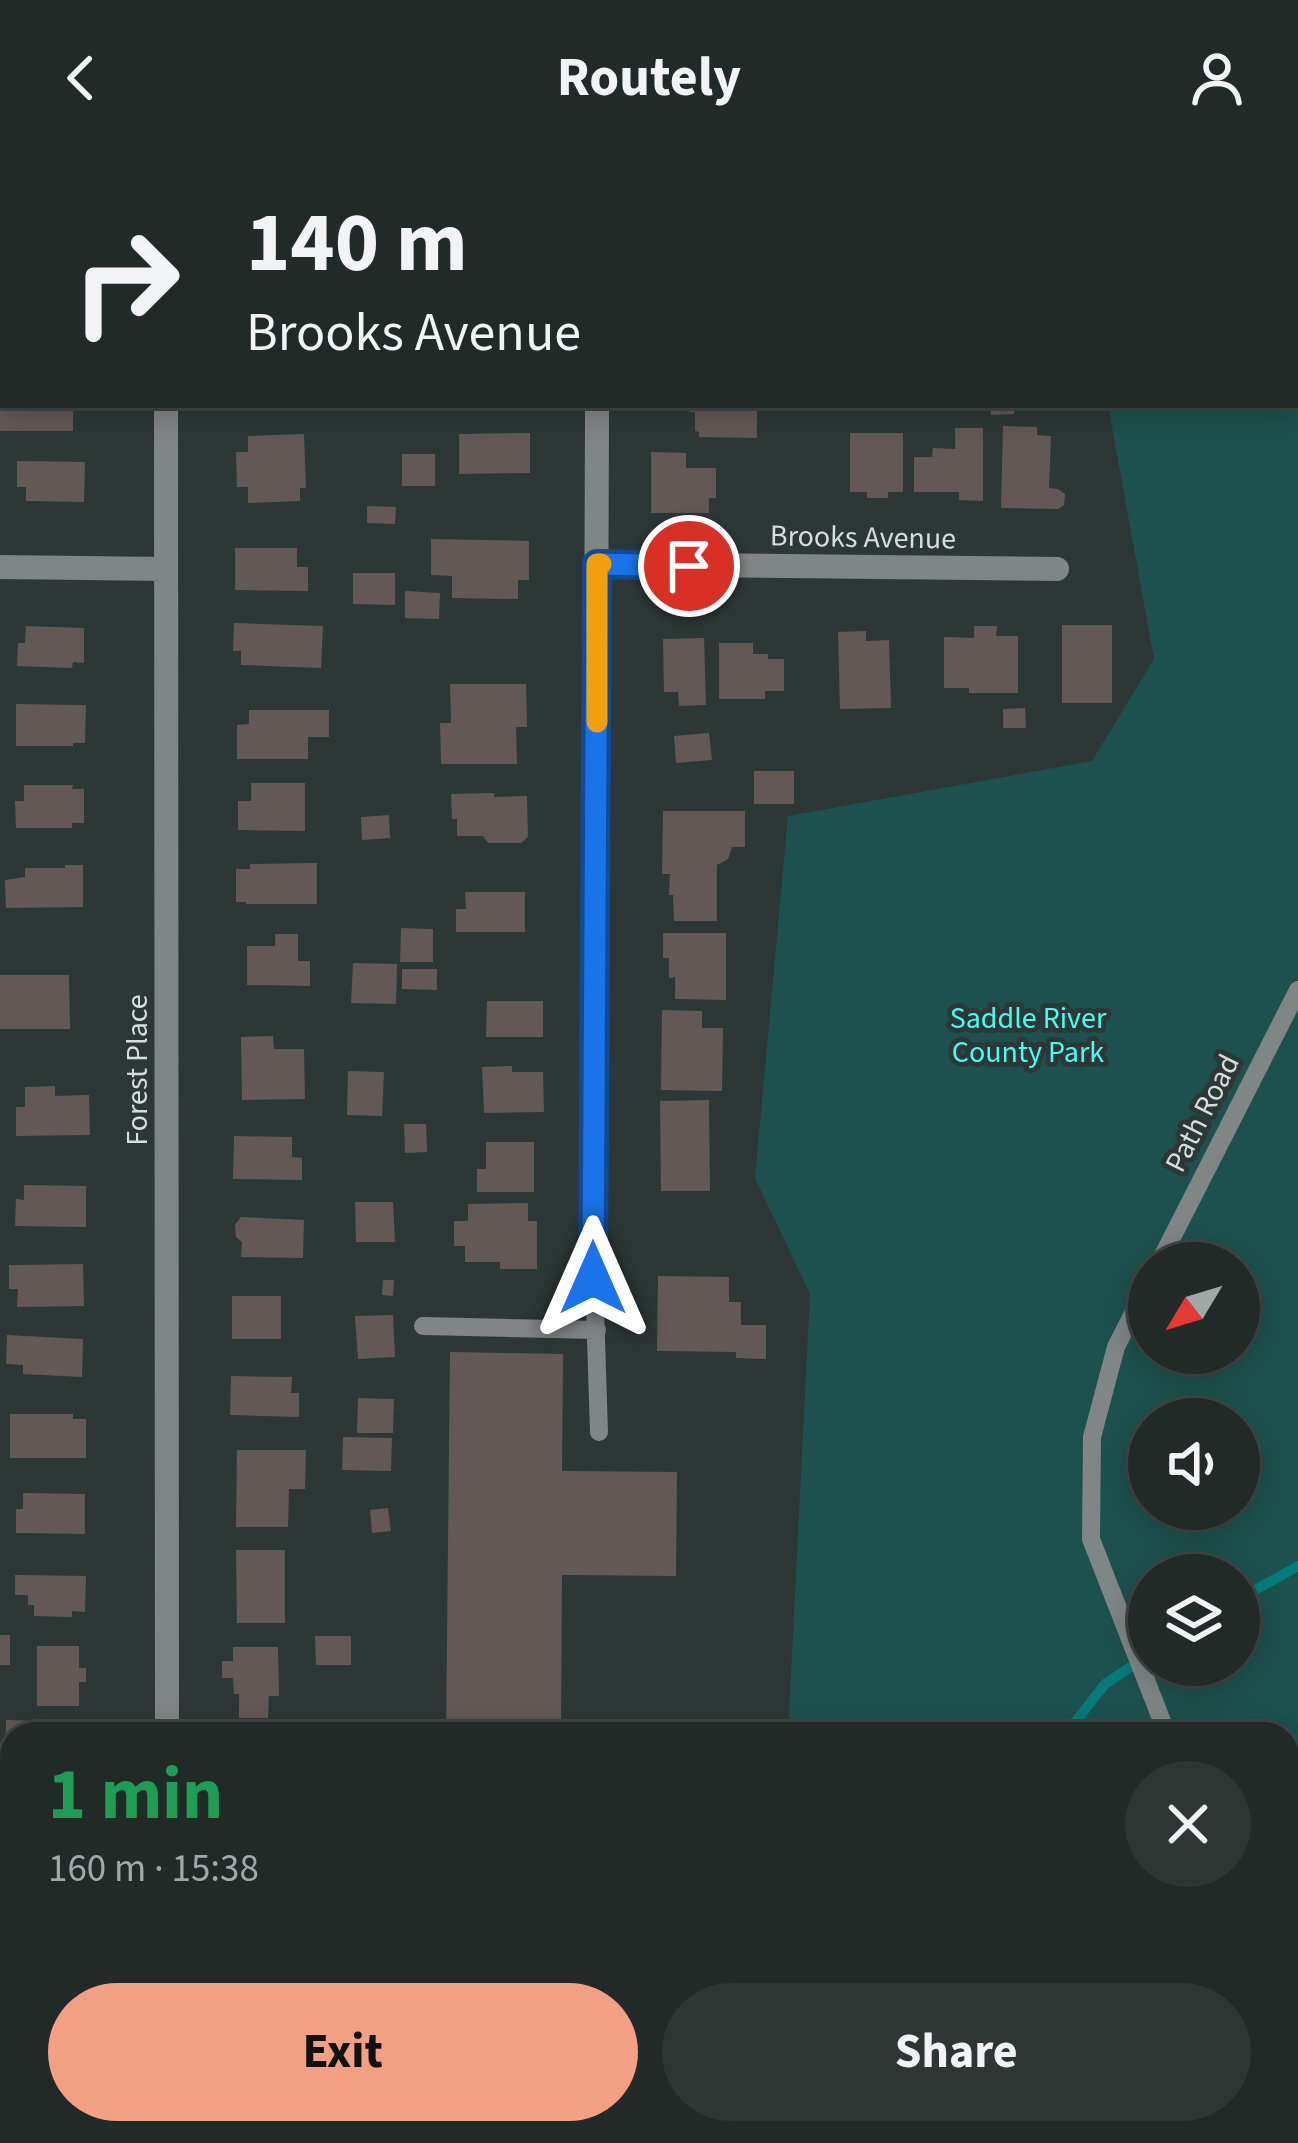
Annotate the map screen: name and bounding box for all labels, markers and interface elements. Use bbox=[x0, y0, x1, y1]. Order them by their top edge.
text: Routely bbox=[557, 40, 741, 117]
icon: back bbox=[48, 45, 114, 111]
icon: person bbox=[1184, 45, 1250, 111]
text: 140 m bbox=[246, 184, 468, 304]
icon: right bbox=[48, 204, 204, 360]
text: Brooks Avenue bbox=[246, 295, 581, 372]
street label: Brooks Avenue bbox=[770, 514, 956, 561]
pin bbox=[638, 515, 740, 617]
icon: arrive bbox=[656, 533, 722, 599]
street label: Forest Place bbox=[116, 994, 159, 1146]
park label: Saddle River County Park bbox=[950, 997, 1107, 1074]
street label: Path Road bbox=[1154, 1047, 1250, 1180]
position arrow bbox=[530, 1215, 656, 1341]
north arrow bbox=[1128, 1242, 1260, 1374]
map controls bbox=[1128, 1242, 1260, 1686]
button: sound bbox=[1128, 1398, 1260, 1530]
button: layers bbox=[1128, 1554, 1260, 1686]
text: 1 min bbox=[48, 1744, 223, 1847]
button: close bbox=[1125, 1761, 1251, 1887]
text: 160 m · 15:38 bbox=[48, 1841, 259, 1897]
button: Exit bbox=[48, 1983, 638, 2121]
button: Share bbox=[662, 1983, 1251, 2121]

